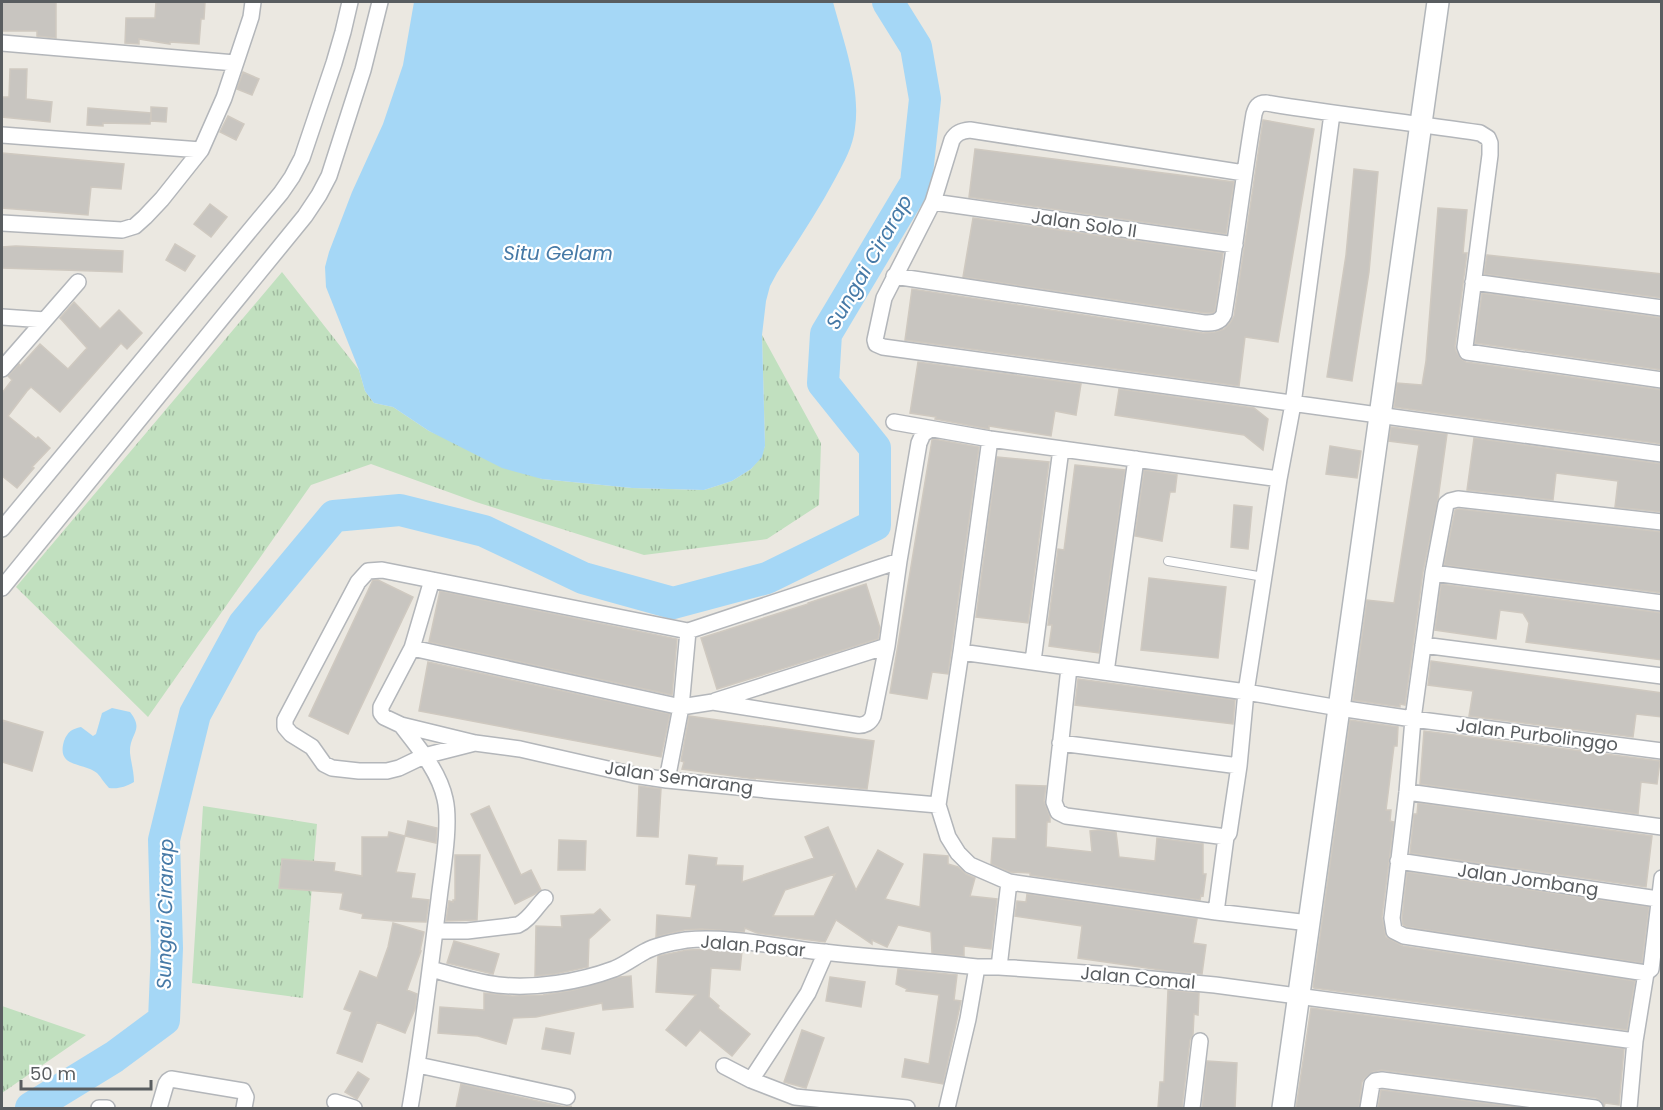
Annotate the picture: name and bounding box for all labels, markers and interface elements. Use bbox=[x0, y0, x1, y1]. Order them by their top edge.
water label: Sungai Cirarap bbox=[819, 190, 919, 334]
street label: Jalan Solo II bbox=[1030, 204, 1138, 243]
water label: Situ Gelam bbox=[503, 239, 613, 267]
street label: Jalan Purbolinggo bbox=[1455, 712, 1620, 757]
street label: Jalan Semarang bbox=[603, 755, 755, 800]
water label: Sungai Cirarap bbox=[150, 838, 180, 990]
street label: Jalan Jombang bbox=[1456, 857, 1600, 902]
street label: Jalan Pasar bbox=[699, 928, 807, 963]
street label: Jalan Comal bbox=[1080, 960, 1197, 995]
scale bar bbox=[21, 1053, 152, 1091]
text: 50 m bbox=[30, 1061, 76, 1086]

